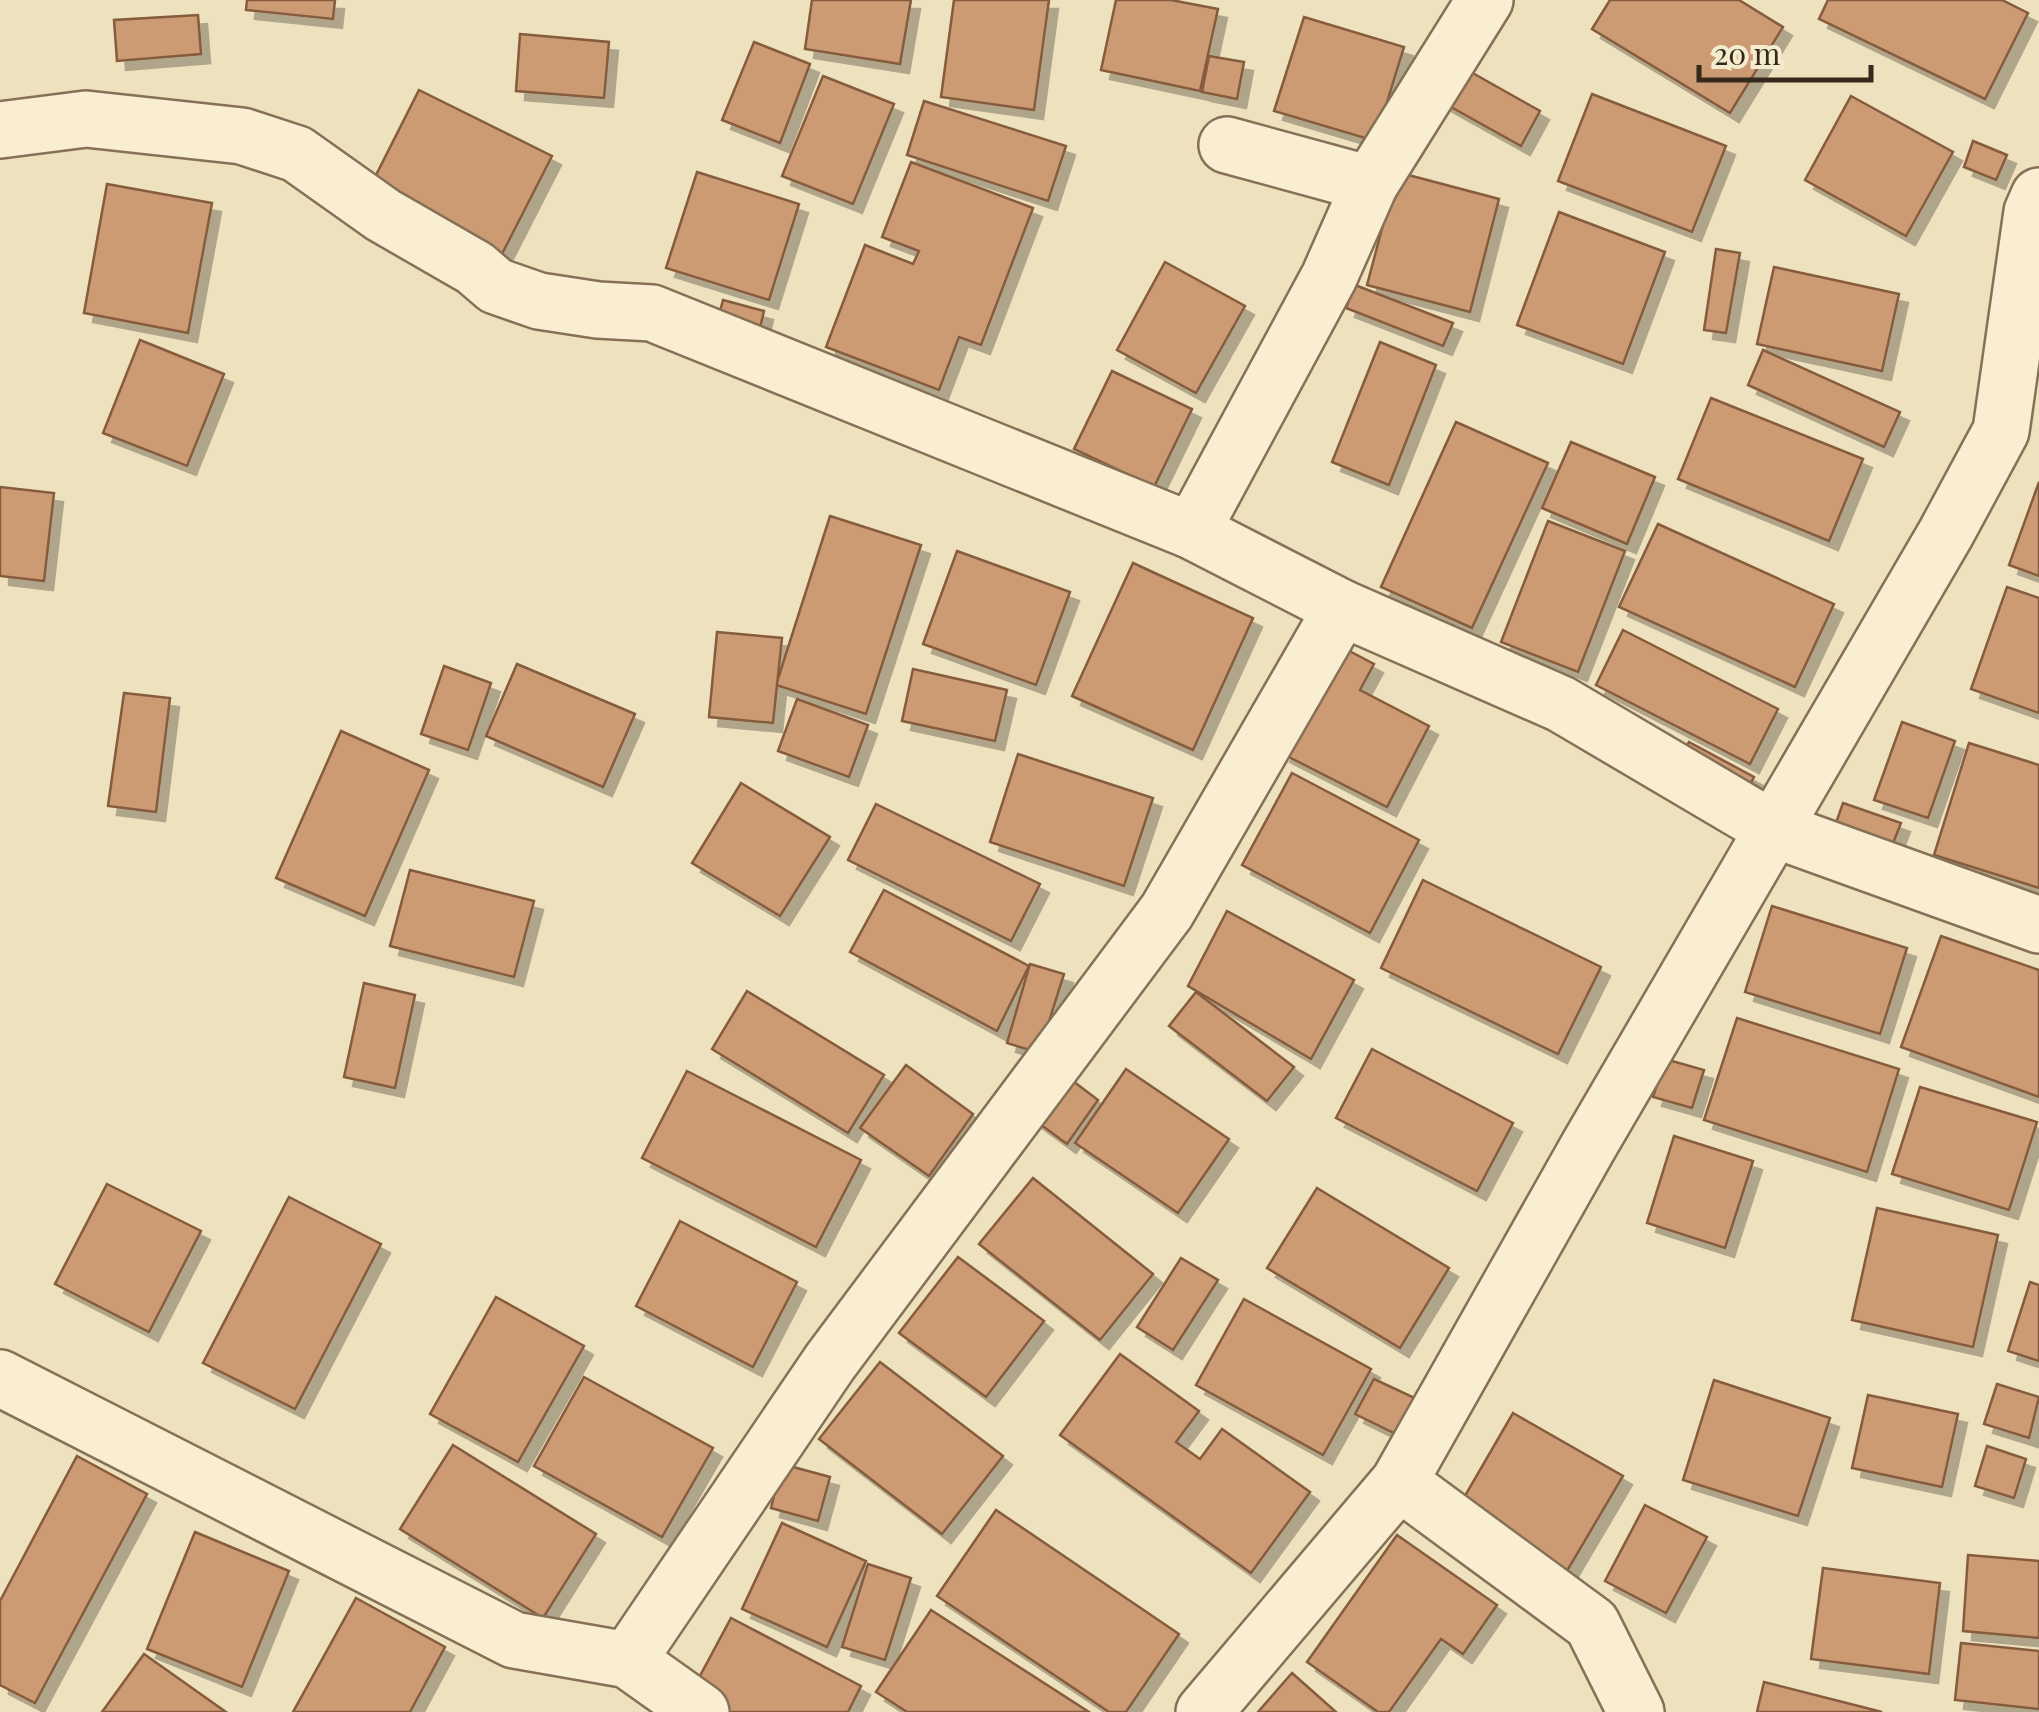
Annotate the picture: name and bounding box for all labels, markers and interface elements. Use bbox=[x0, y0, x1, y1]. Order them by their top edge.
scale bar bbox=[1699, 20, 1872, 82]
text: 20 m bbox=[1714, 33, 1781, 73]

